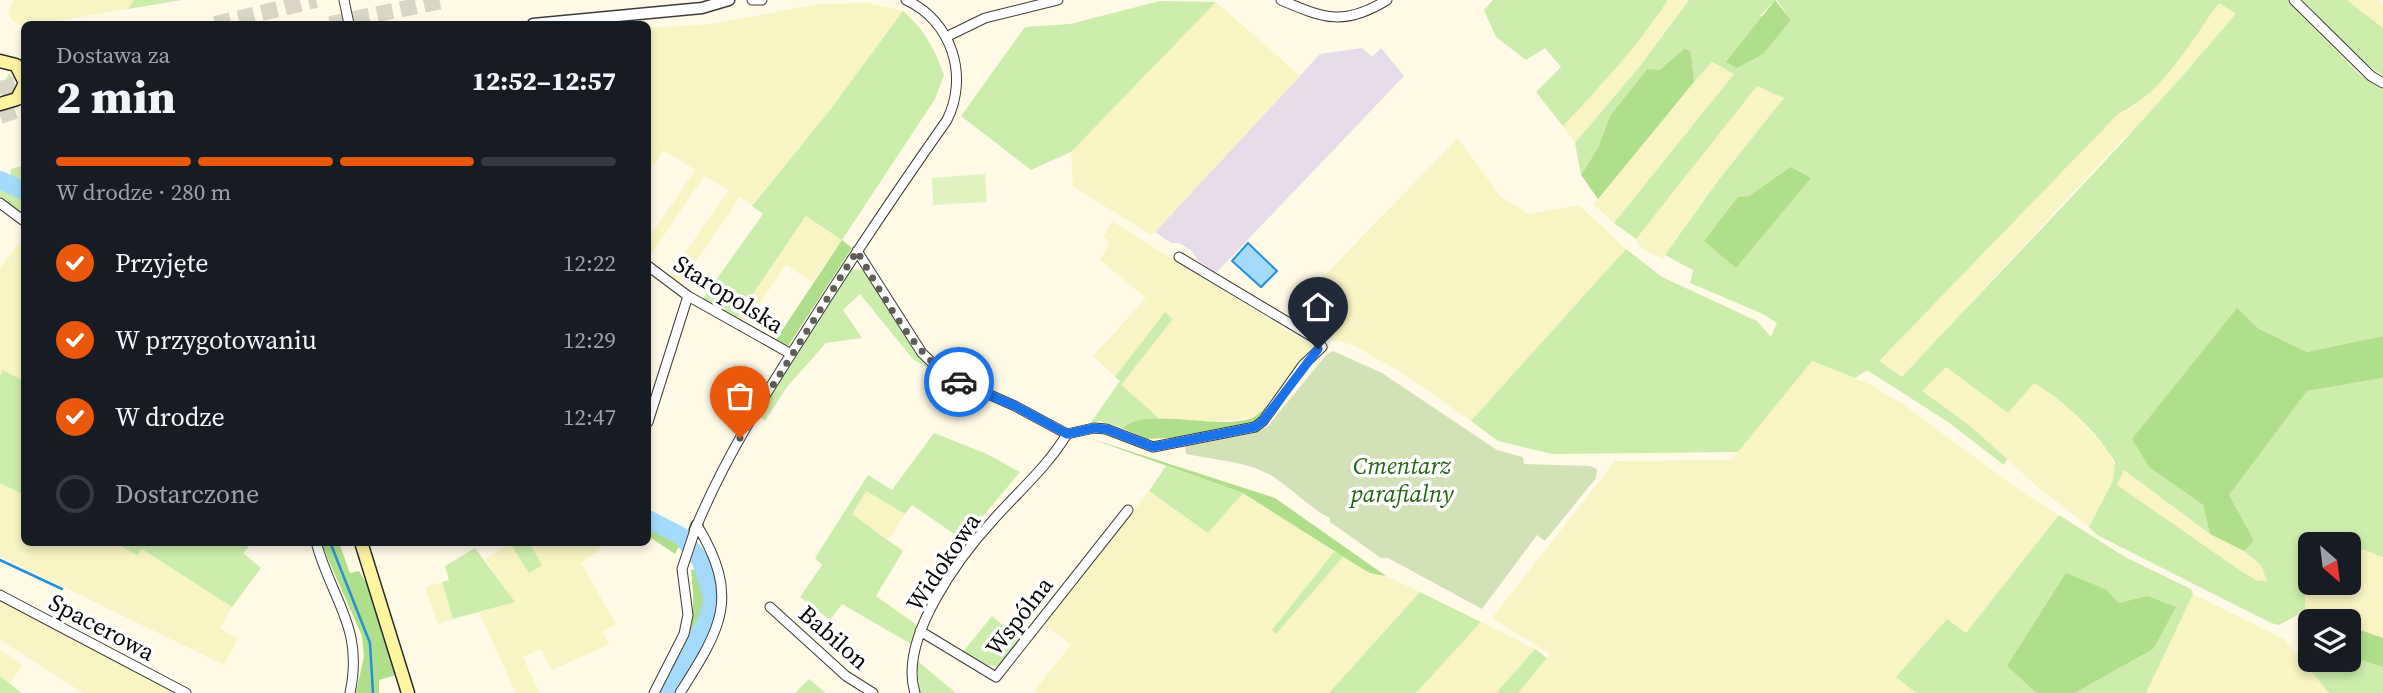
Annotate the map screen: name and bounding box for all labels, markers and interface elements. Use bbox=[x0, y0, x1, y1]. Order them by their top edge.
text: Dostawa za bbox=[56, 39, 170, 71]
text: 12:52–12:57 bbox=[472, 63, 616, 99]
text: 2 min bbox=[56, 65, 176, 128]
text: W drodze · 280 m bbox=[56, 176, 231, 208]
icon: check bbox=[56, 244, 94, 282]
text: Przyjęte bbox=[115, 245, 208, 281]
text: 12:22 bbox=[563, 247, 616, 279]
street label: Staropolska bbox=[668, 247, 791, 341]
pin bbox=[1288, 277, 1348, 349]
icon: home bbox=[1299, 288, 1337, 326]
icon: check bbox=[56, 321, 94, 359]
text: W przygotowaniu bbox=[115, 322, 317, 358]
text: 12:29 bbox=[563, 324, 616, 356]
courier bbox=[924, 347, 994, 417]
icon: car bbox=[940, 363, 978, 401]
pin bbox=[710, 366, 770, 438]
icon: bag bbox=[721, 377, 759, 415]
icon: check bbox=[56, 398, 94, 436]
text: W drodze bbox=[115, 399, 225, 435]
text: 12:47 bbox=[563, 401, 616, 433]
park label: Cmentarz parafialny bbox=[1348, 449, 1454, 510]
text: Dostarczone bbox=[115, 476, 259, 512]
street label: Widokowa bbox=[898, 506, 989, 618]
north arrow bbox=[2298, 532, 2361, 595]
map controls bbox=[2298, 532, 2361, 672]
street label: Wspólna bbox=[978, 569, 1061, 663]
street label: Spacerowa bbox=[43, 585, 161, 669]
street label: Babilon bbox=[792, 597, 876, 677]
button: layers bbox=[2298, 609, 2361, 672]

